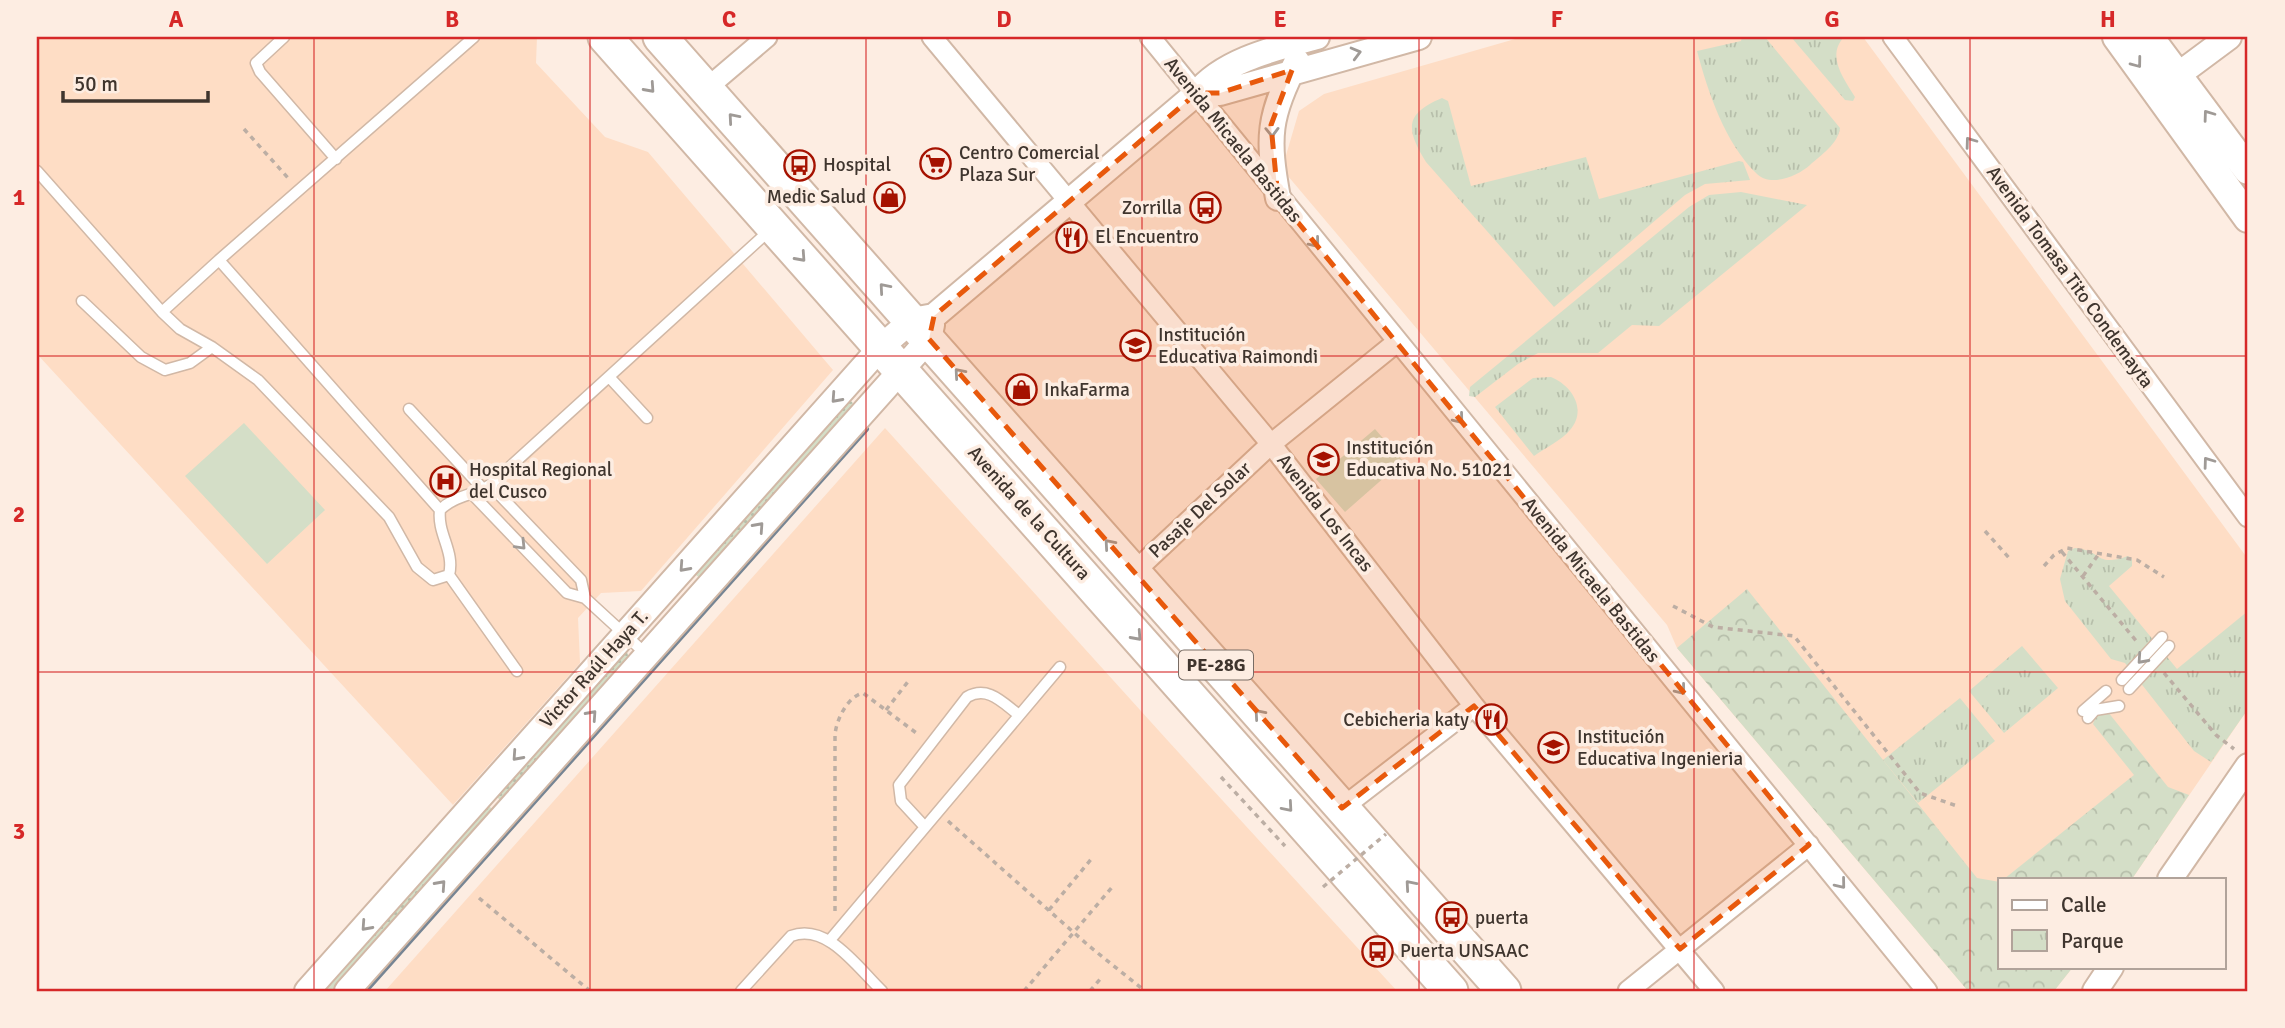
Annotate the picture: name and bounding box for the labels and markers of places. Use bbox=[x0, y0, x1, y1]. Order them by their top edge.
place label: Centro Comercial Plaza Sur bbox=[959, 141, 1100, 187]
supermarket icon: Centro Comercial Plaza Sur bbox=[919, 147, 953, 181]
bus stop icon: Hospital bbox=[783, 148, 817, 182]
place label: Hospital bbox=[823, 153, 891, 177]
shop icon: Medic Salud bbox=[872, 180, 906, 214]
place label: Medic Salud bbox=[767, 185, 866, 209]
bus stop icon: Zorrilla bbox=[1188, 191, 1222, 225]
place label: Zorrilla bbox=[1122, 196, 1182, 220]
restaurant icon: El Encuentro bbox=[1055, 220, 1089, 254]
place label: El Encuentro bbox=[1095, 225, 1199, 249]
place label: Institución Educativa Raimondi bbox=[1158, 323, 1318, 369]
school or university icon: Institución Educativa Raimondi bbox=[1118, 329, 1152, 363]
shop icon: InkaFarma bbox=[1004, 373, 1038, 407]
place label: InkaFarma bbox=[1044, 378, 1130, 402]
place label: Institución Educativa No. 51021 bbox=[1346, 436, 1513, 482]
school or university icon: Institución Educativa No. 51021 bbox=[1306, 442, 1340, 476]
place label: Hospital Regional del Cusco bbox=[469, 458, 612, 504]
hospital icon: Hospital Regional del Cusco bbox=[429, 464, 463, 498]
restaurant icon: Cebicheria katy bbox=[1475, 703, 1509, 737]
place label: Cebicheria katy bbox=[1343, 708, 1469, 732]
place label: Institución Educativa Ingenieria bbox=[1577, 725, 1743, 771]
school or university icon: Institución Educativa Ingenieria bbox=[1537, 731, 1571, 765]
bus stop icon: puerta bbox=[1435, 901, 1469, 935]
place label: puerta bbox=[1475, 906, 1529, 930]
bus stop icon: Puerta UNSAAC bbox=[1360, 934, 1394, 968]
place label: Puerta UNSAAC bbox=[1400, 939, 1529, 963]

